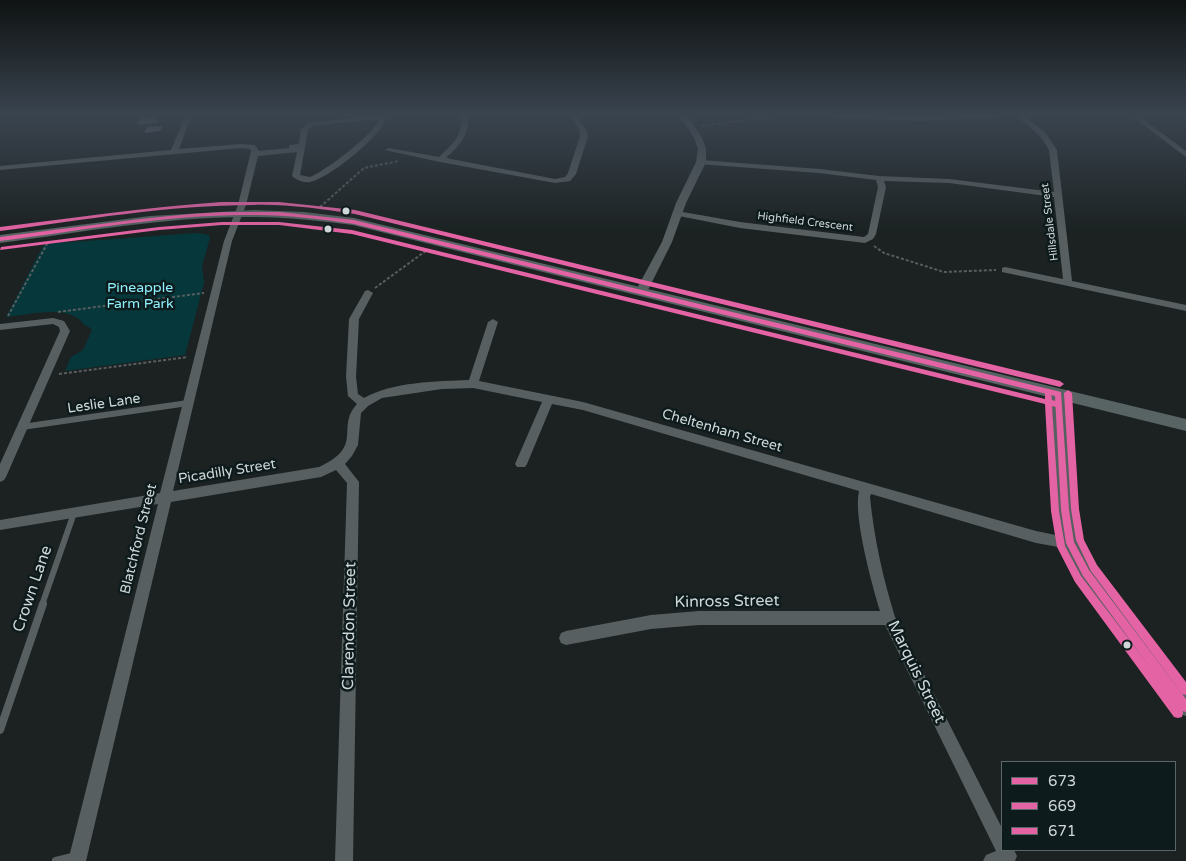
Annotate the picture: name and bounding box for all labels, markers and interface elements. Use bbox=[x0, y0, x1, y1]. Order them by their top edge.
street label: Hillsdale Street bbox=[1039, 182, 1061, 262]
unlabelled marker bbox=[341, 206, 351, 216]
street label: Highfield Crescent bbox=[756, 210, 854, 234]
unlabelled marker bbox=[323, 224, 333, 234]
park label: Pineapple Farm Park bbox=[106, 280, 174, 312]
street label: Leslie Lane bbox=[66, 391, 142, 417]
street label: Cheltenham Street bbox=[660, 406, 784, 456]
street label: Picadilly Street bbox=[177, 456, 277, 488]
street label: Blatchford Street bbox=[117, 482, 161, 596]
street label: Crown Lane bbox=[9, 543, 57, 635]
street label: Clarendon Street bbox=[339, 562, 361, 690]
street label: Kinross Street bbox=[674, 591, 780, 613]
street label: Marquis Street bbox=[883, 618, 949, 726]
unlabelled marker bbox=[1122, 640, 1132, 650]
legend bbox=[1001, 761, 1176, 851]
text: 673 bbox=[1048, 772, 1076, 790]
text: 669 bbox=[1048, 797, 1076, 815]
text: 671 bbox=[1048, 822, 1076, 840]

